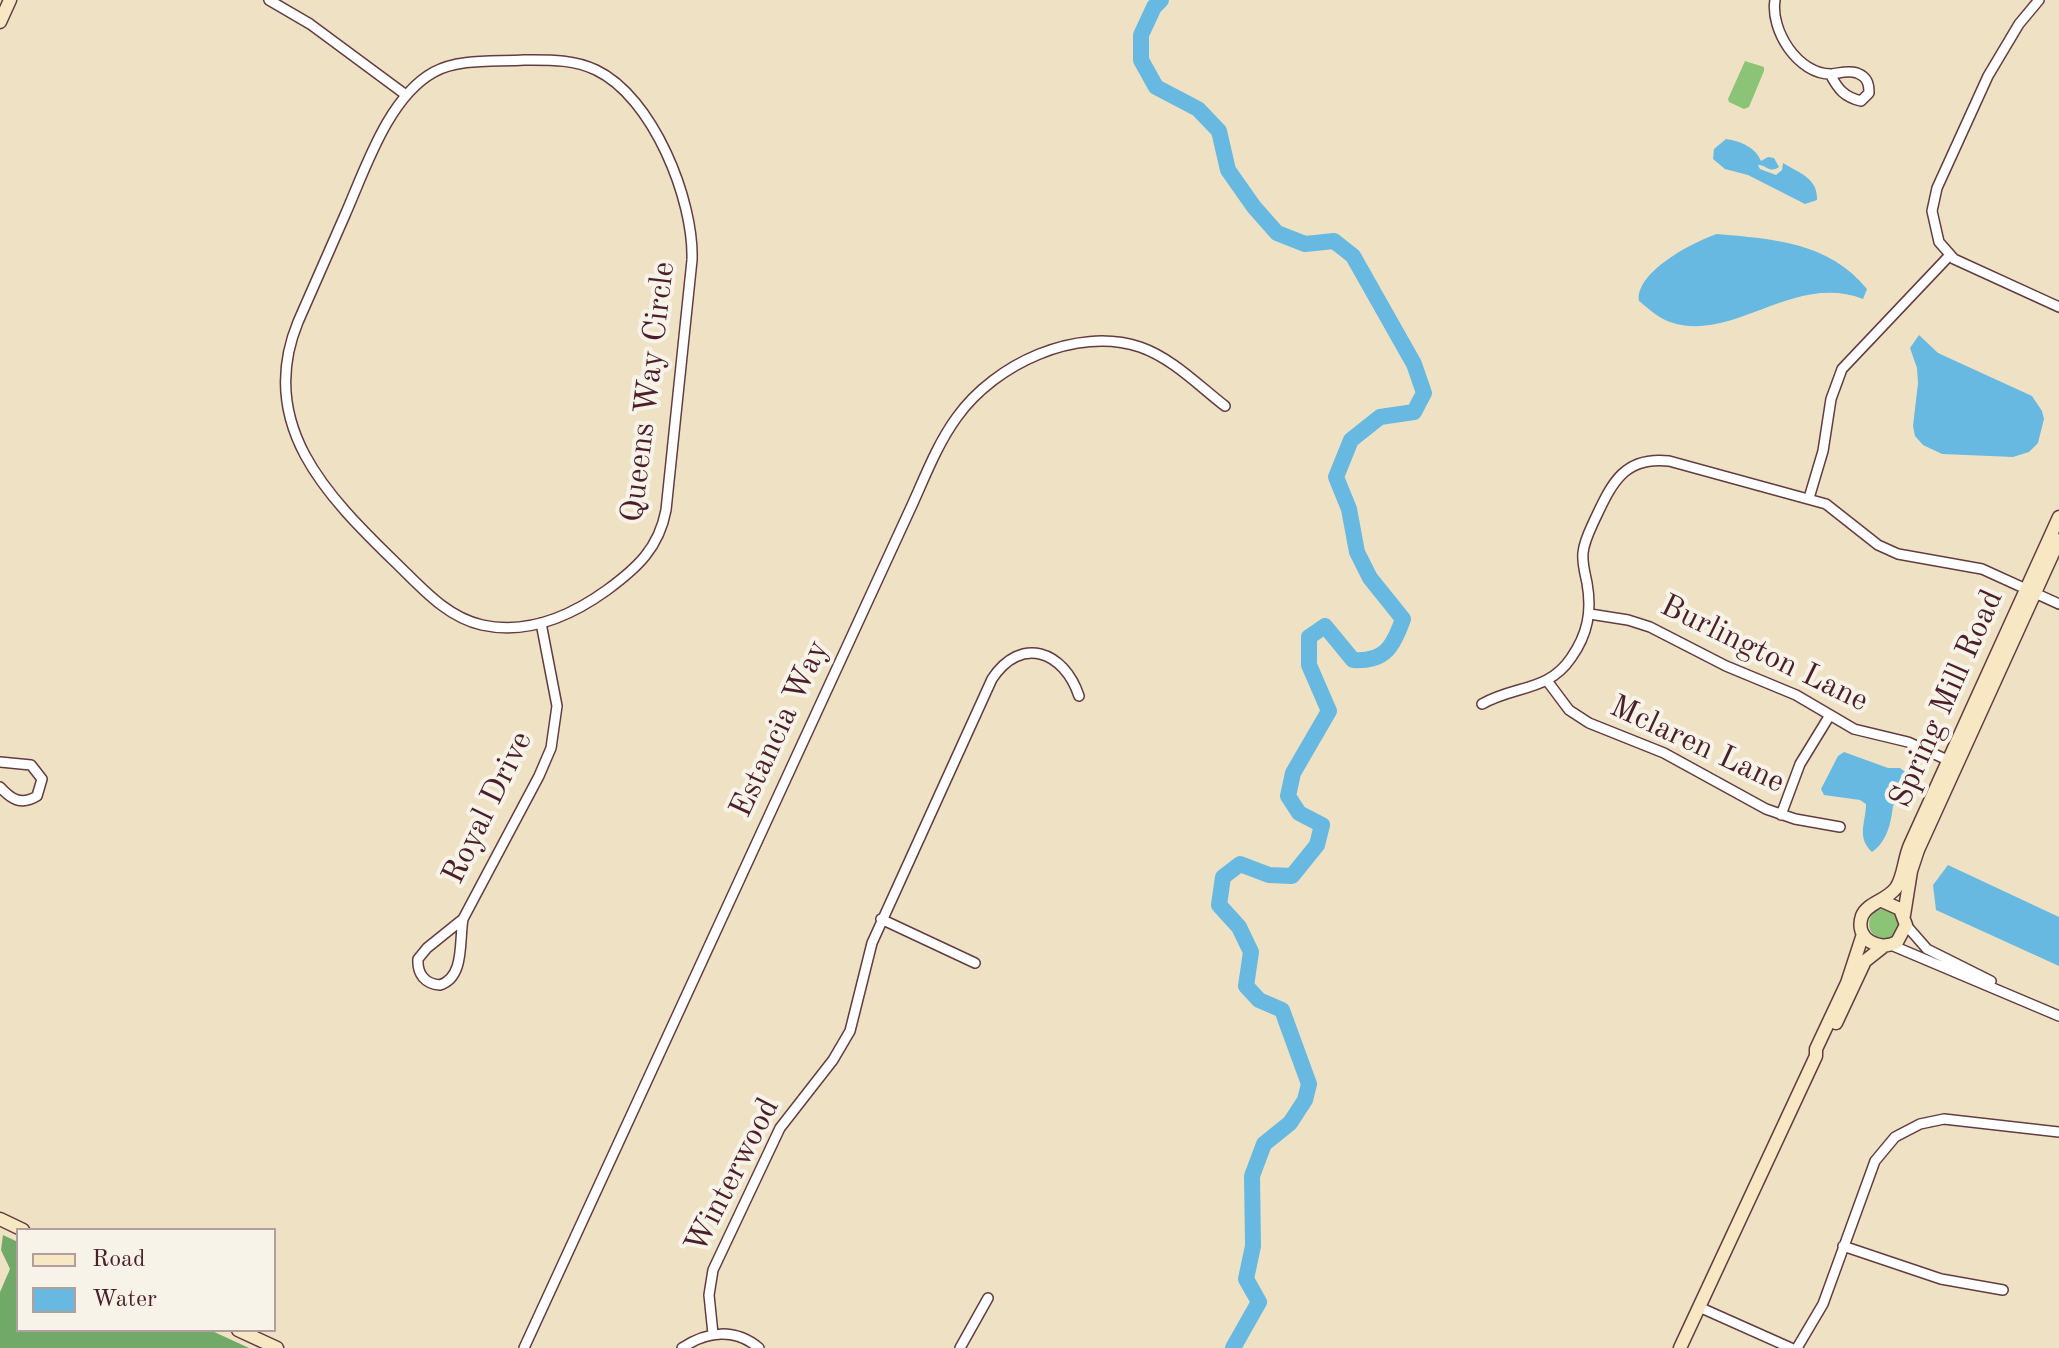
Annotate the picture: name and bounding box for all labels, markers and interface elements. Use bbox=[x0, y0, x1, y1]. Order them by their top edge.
street label: Queens Way Circle bbox=[614, 259, 684, 525]
street label: Spring Mill Road bbox=[1882, 584, 2012, 814]
street label: Burlington Lane bbox=[1654, 587, 1874, 721]
street label: Estancia Way bbox=[722, 634, 838, 824]
street label: Mclaren Lane bbox=[1603, 688, 1791, 802]
street label: Royal Drive bbox=[435, 725, 541, 891]
street label: Winterwood bbox=[677, 1092, 789, 1260]
legend bbox=[16, 1228, 276, 1332]
text: Road bbox=[92, 1248, 145, 1272]
text: Water bbox=[92, 1288, 157, 1312]

